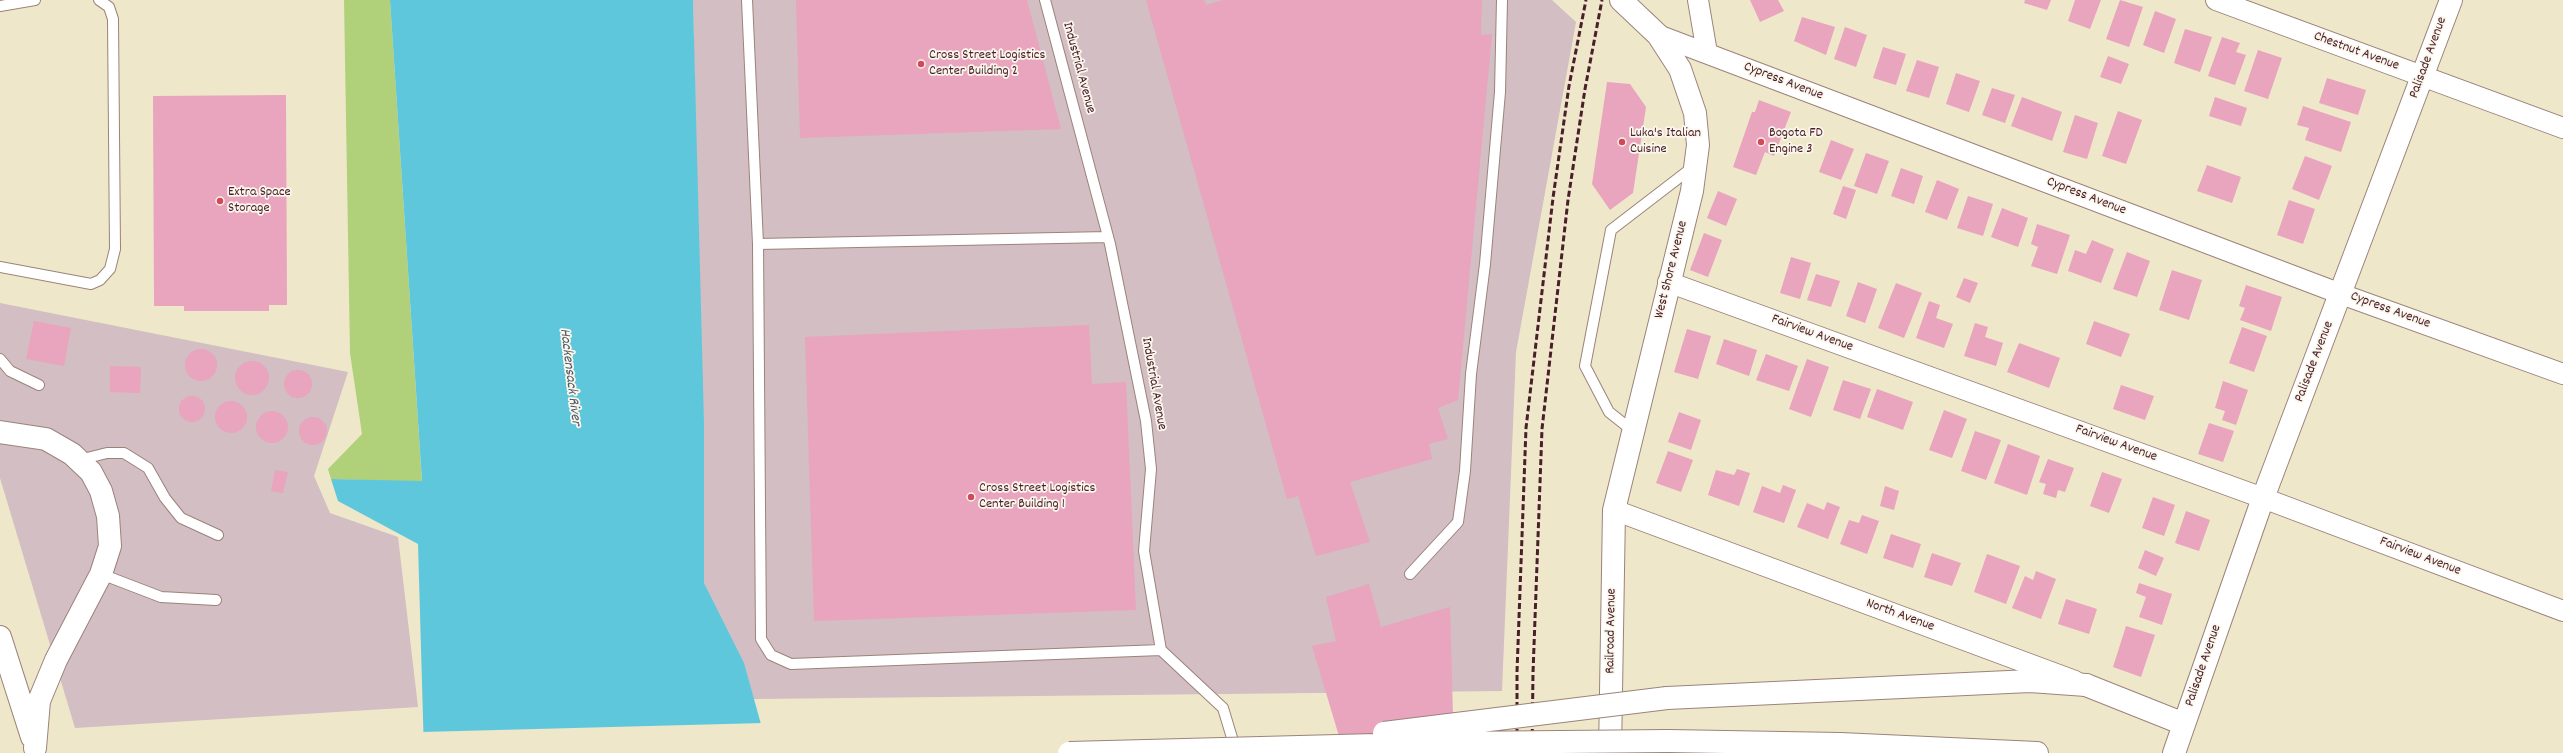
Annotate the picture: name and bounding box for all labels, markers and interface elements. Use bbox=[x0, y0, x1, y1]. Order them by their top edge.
street label: Palisade Avenue bbox=[2406, 15, 2452, 101]
street label: Industrial Avenue bbox=[1058, 21, 1098, 115]
street label: Chestnut Avenue bbox=[2311, 29, 2401, 75]
place label: Cross Street Logistics Center Building 2 bbox=[929, 48, 1045, 80]
marker: Cross Street Logistics Center Building 2 bbox=[916, 59, 926, 69]
street label: Cypress Avenue bbox=[1741, 59, 1825, 105]
place label: Luka's Italian Cuisine bbox=[1630, 126, 1701, 158]
place label: Bogota FD Engine 3 bbox=[1769, 126, 1823, 158]
marker: Luka's Italian Cuisine bbox=[1617, 137, 1627, 147]
marker: Bogota FD Engine 3 bbox=[1756, 137, 1766, 147]
street label: Cypress Avenue bbox=[2044, 174, 2128, 220]
place label: Extra Space Storage bbox=[228, 185, 291, 218]
marker: Extra Space Storage bbox=[215, 196, 225, 206]
street label: West Shore Avenue bbox=[1652, 219, 1692, 321]
street label: Cypress Avenue bbox=[2348, 289, 2432, 333]
street label: Fairview Avenue bbox=[1769, 311, 1855, 357]
street label: Palisade Avenue bbox=[2292, 319, 2338, 405]
water label: Hackensack River bbox=[554, 327, 584, 427]
street label: Industrial Avenue bbox=[1137, 336, 1169, 432]
street label: Fairview Avenue bbox=[2073, 421, 2159, 467]
place label: Cross Street Logistics Center Building 1 bbox=[979, 481, 1095, 514]
marker: Cross Street Logistics Center Building 1 bbox=[966, 492, 976, 502]
street label: Fairview Avenue bbox=[2377, 534, 2463, 580]
street label: Railroad Avenue bbox=[1603, 588, 1621, 674]
street label: North Avenue bbox=[1864, 596, 1936, 636]
street label: Palisade Avenue bbox=[2182, 623, 2226, 709]

